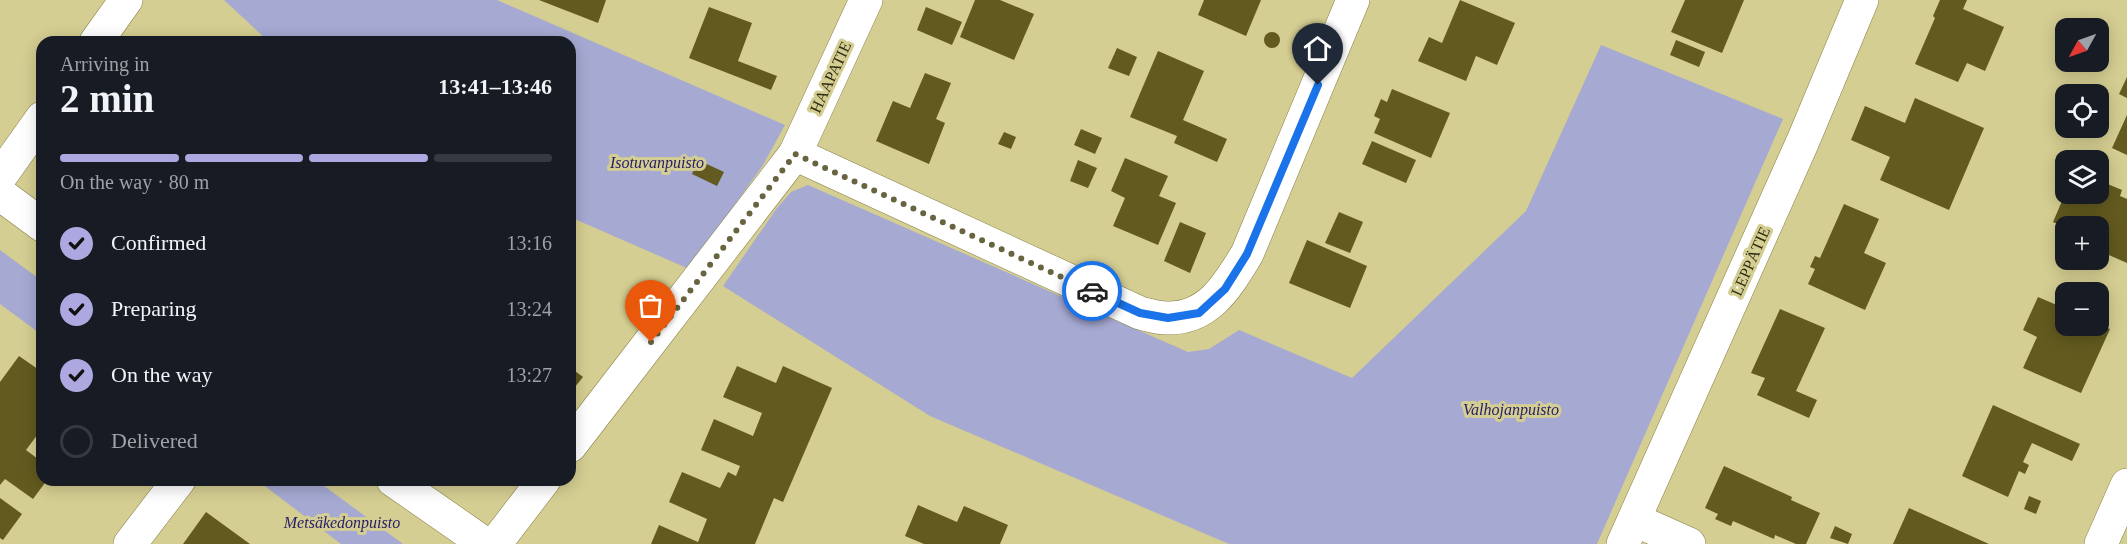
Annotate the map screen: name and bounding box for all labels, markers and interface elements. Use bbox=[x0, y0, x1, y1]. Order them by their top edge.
north arrow bbox=[2055, 18, 2109, 72]
map controls bbox=[2055, 18, 2109, 336]
pin bbox=[1292, 23, 1343, 85]
icon: home bbox=[1301, 32, 1334, 65]
street label: HAAPATIE bbox=[807, 39, 854, 116]
text: Arriving in bbox=[60, 53, 149, 75]
text: 13:41–13:46 bbox=[438, 74, 552, 99]
text: 2 min bbox=[60, 77, 154, 120]
button: locate bbox=[2055, 84, 2109, 138]
button: layers bbox=[2055, 150, 2109, 204]
park label: Isotuvanpuisto bbox=[609, 154, 704, 172]
text: On the way · 80 m bbox=[60, 171, 209, 193]
button: + bbox=[2055, 216, 2109, 270]
street label: LEPPÄTIE bbox=[1728, 224, 1773, 298]
icon: check bbox=[60, 227, 93, 260]
text: Confirmed bbox=[111, 230, 206, 255]
text: 13:16 bbox=[506, 232, 552, 254]
courier bbox=[1062, 261, 1122, 321]
icon: car bbox=[1076, 275, 1109, 308]
pin bbox=[625, 280, 676, 342]
button: − bbox=[2055, 282, 2109, 336]
icon: bag bbox=[634, 289, 667, 322]
icon: check bbox=[60, 293, 93, 326]
text: Preparing bbox=[111, 296, 197, 321]
text: 13:24 bbox=[506, 298, 552, 320]
icon: check bbox=[60, 359, 93, 392]
text: On the way bbox=[111, 362, 212, 387]
text: 13:27 bbox=[506, 364, 552, 386]
park label: Valhojanpuisto bbox=[1463, 401, 1559, 419]
text: Delivered bbox=[111, 428, 198, 453]
park label: Metsäkedonpuisto bbox=[283, 514, 400, 532]

